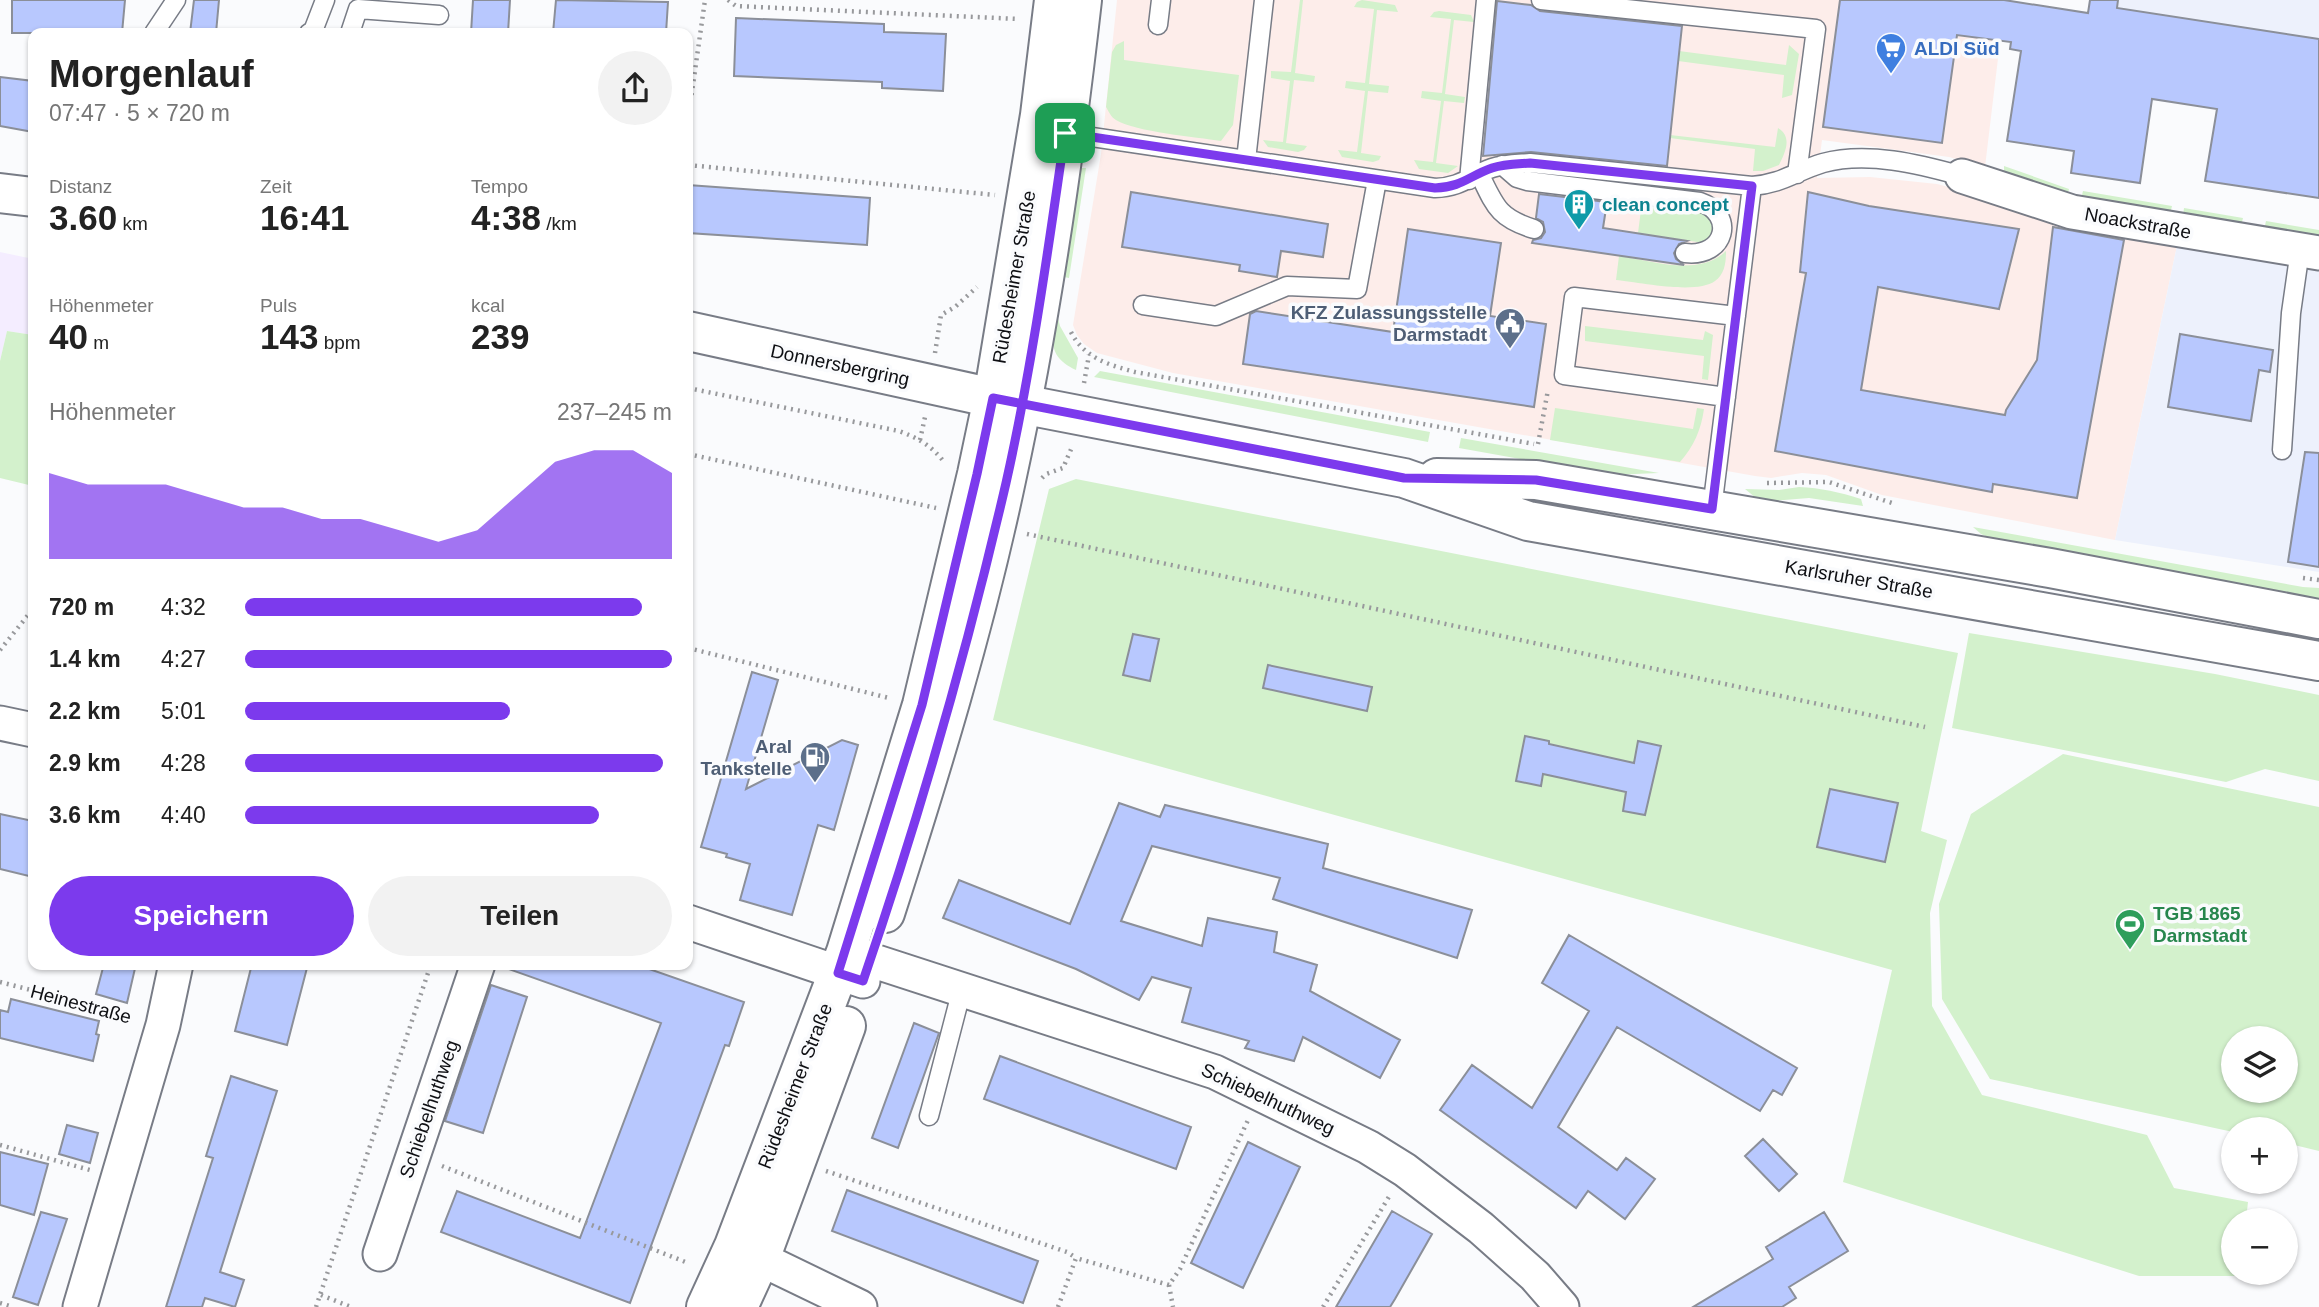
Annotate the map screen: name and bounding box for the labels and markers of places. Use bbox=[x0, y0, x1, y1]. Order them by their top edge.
supermarket icon: ALDI Süd bbox=[1874, 31, 1908, 75]
place label: ALDI Süd bbox=[1914, 38, 2000, 59]
pin bbox=[1035, 103, 1095, 163]
building icon: clean concept bbox=[1562, 187, 1596, 231]
place label: clean concept bbox=[1602, 194, 1729, 215]
place label: KFZ Zulassungsstelle Darmstadt bbox=[1291, 302, 1488, 345]
public building icon: KFZ Zulassungsstelle Darmstadt bbox=[1493, 306, 1527, 350]
place label: Aral Tankstelle bbox=[700, 736, 792, 779]
fuel station icon: Aral Tankstelle bbox=[798, 740, 832, 784]
place label: TGB 1865 Darmstadt bbox=[2153, 903, 2248, 946]
sports icon: TGB 1865 Darmstadt bbox=[2113, 907, 2147, 951]

